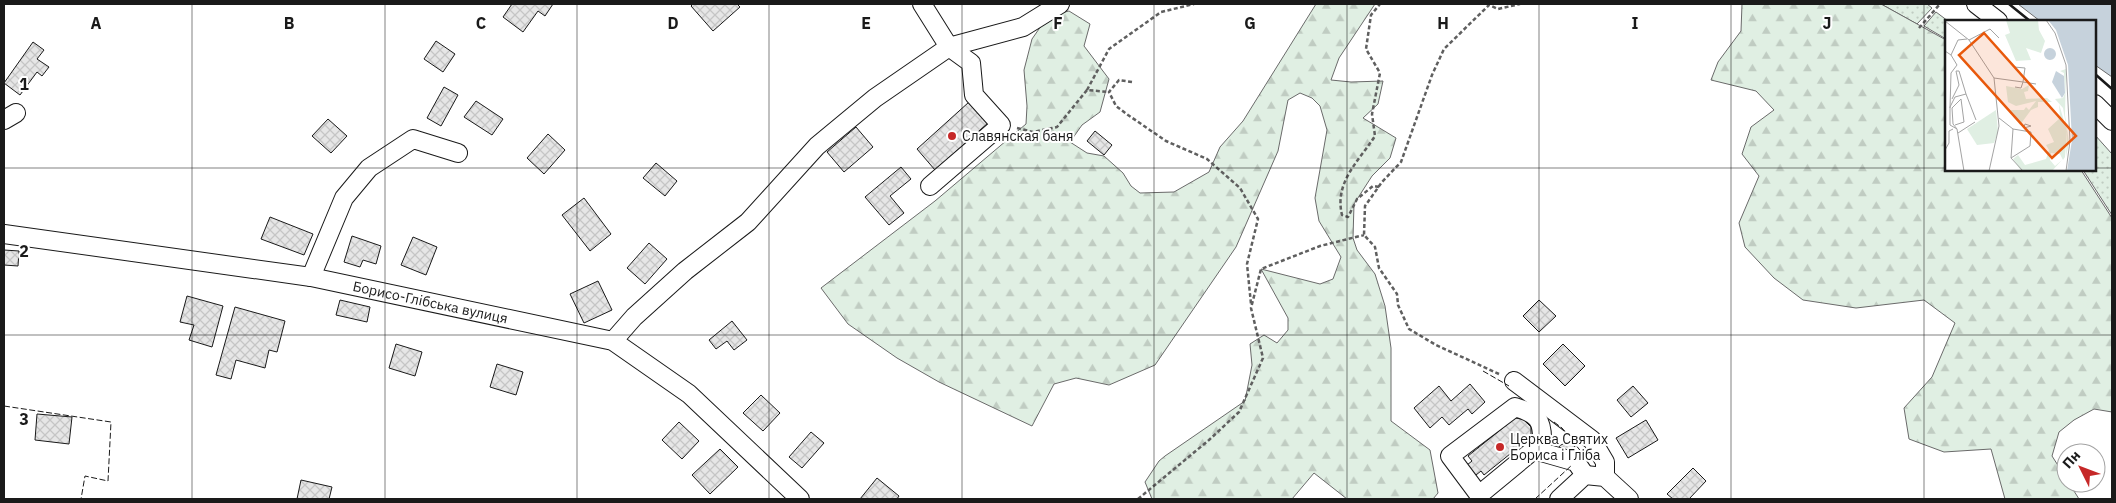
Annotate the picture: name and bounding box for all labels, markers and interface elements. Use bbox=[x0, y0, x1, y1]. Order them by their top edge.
text: A bbox=[91, 13, 102, 33]
text: B bbox=[284, 13, 295, 33]
text: C bbox=[476, 13, 486, 33]
text: D bbox=[667, 13, 679, 33]
text: E bbox=[861, 13, 871, 33]
text: F bbox=[1053, 13, 1063, 33]
text: G bbox=[1244, 13, 1256, 33]
text: H bbox=[1437, 13, 1449, 33]
text: I bbox=[1632, 13, 1639, 33]
text: J bbox=[1823, 13, 1831, 33]
inset map bbox=[1945, 20, 2096, 171]
text: 1 bbox=[19, 74, 29, 94]
place label: Славянская баня bbox=[962, 127, 1074, 145]
marker: Славянская баня bbox=[946, 130, 958, 142]
text: 2 bbox=[19, 241, 29, 261]
street label: Борисо-Глібська вулиця bbox=[351, 277, 510, 327]
text: 3 bbox=[19, 409, 29, 429]
place label: Церква Святих Бориса і Гліба bbox=[1510, 430, 1608, 464]
marker: Церква Святих Бориса і Гліба bbox=[1494, 441, 1506, 453]
north arrow bbox=[2056, 443, 2106, 493]
text: Пн bbox=[2058, 446, 2084, 472]

